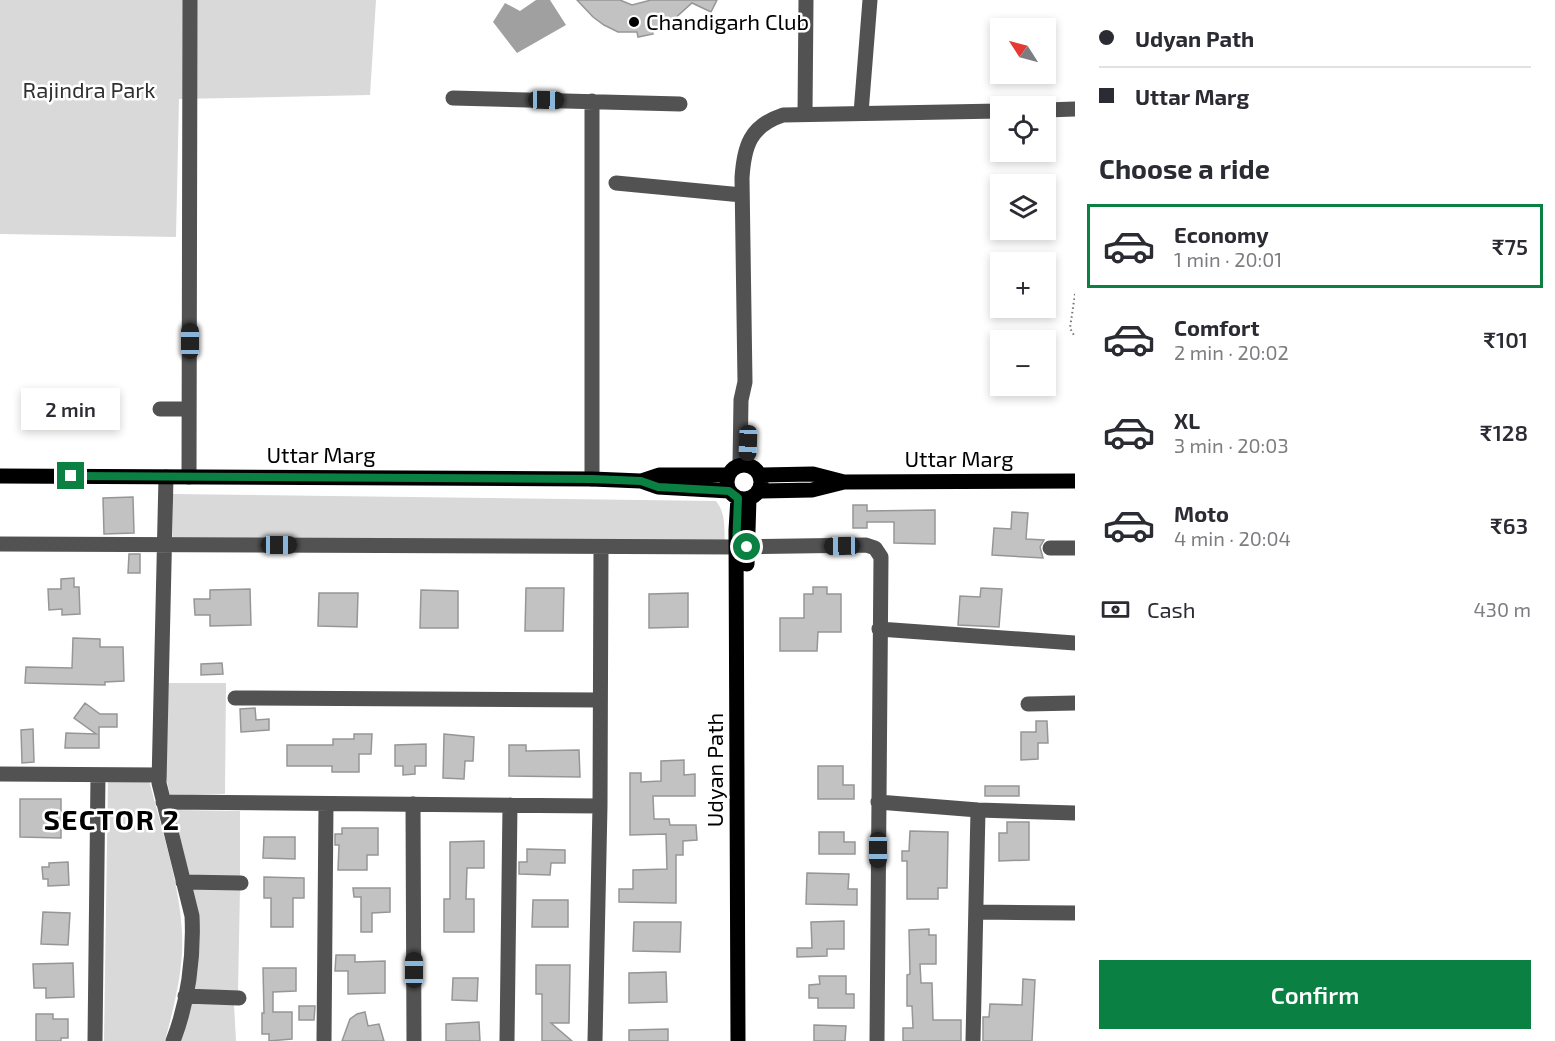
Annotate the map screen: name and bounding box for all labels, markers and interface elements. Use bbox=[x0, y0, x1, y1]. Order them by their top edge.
place label: Chandigarh Club bbox=[646, 8, 809, 34]
marker: Chandigarh Club bbox=[627, 15, 641, 29]
north arrow bbox=[990, 18, 1056, 84]
map controls bbox=[990, 18, 1056, 396]
text: Udyan Path bbox=[1135, 25, 1254, 51]
park label: Rajindra Park bbox=[23, 76, 155, 103]
text: Uttar Marg bbox=[1135, 83, 1249, 109]
car bbox=[528, 91, 564, 109]
button: locate bbox=[990, 96, 1056, 162]
text: Choose a ride bbox=[1099, 152, 1270, 184]
button: layers bbox=[990, 174, 1056, 240]
icon: car bbox=[1102, 219, 1156, 273]
text: Economy bbox=[1174, 221, 1269, 247]
text: ₹75 bbox=[1492, 233, 1528, 259]
text: 1 min · 20:01 bbox=[1174, 247, 1282, 271]
button: + bbox=[990, 252, 1056, 318]
icon: car bbox=[1102, 312, 1156, 366]
text: Comfort bbox=[1174, 314, 1259, 340]
car bbox=[181, 323, 199, 359]
text: ₹101 bbox=[1483, 326, 1528, 352]
button: − bbox=[990, 330, 1056, 396]
text: 2 min · 20:02 bbox=[1174, 340, 1289, 364]
callout: 2 min bbox=[22, 389, 121, 431]
text: 2 min bbox=[45, 397, 96, 421]
icon: car bbox=[1102, 405, 1156, 459]
text: XL bbox=[1174, 407, 1200, 433]
text: ₹128 bbox=[1480, 419, 1528, 445]
car bbox=[738, 425, 758, 461]
text: 3 min · 20:03 bbox=[1174, 433, 1289, 457]
street label: Uttar Marg bbox=[266, 441, 376, 467]
street label: Uttar Marg bbox=[904, 445, 1014, 471]
route end bbox=[57, 462, 84, 489]
icon: car bbox=[1102, 498, 1156, 552]
text: Moto bbox=[1174, 500, 1229, 526]
text: ₹63 bbox=[1490, 512, 1528, 538]
text: 4 min · 20:04 bbox=[1174, 526, 1291, 550]
route start bbox=[733, 533, 760, 560]
car bbox=[261, 536, 297, 554]
car bbox=[824, 537, 860, 555]
icon: cash bbox=[1099, 593, 1132, 626]
text: Cash bbox=[1147, 596, 1196, 622]
text: 430 m bbox=[1474, 597, 1531, 621]
street label: Udyan Path bbox=[701, 713, 727, 827]
district label: SECTOR 2 bbox=[43, 802, 181, 836]
car bbox=[869, 832, 887, 868]
car bbox=[405, 952, 423, 988]
button: Confirm bbox=[1099, 960, 1531, 1029]

